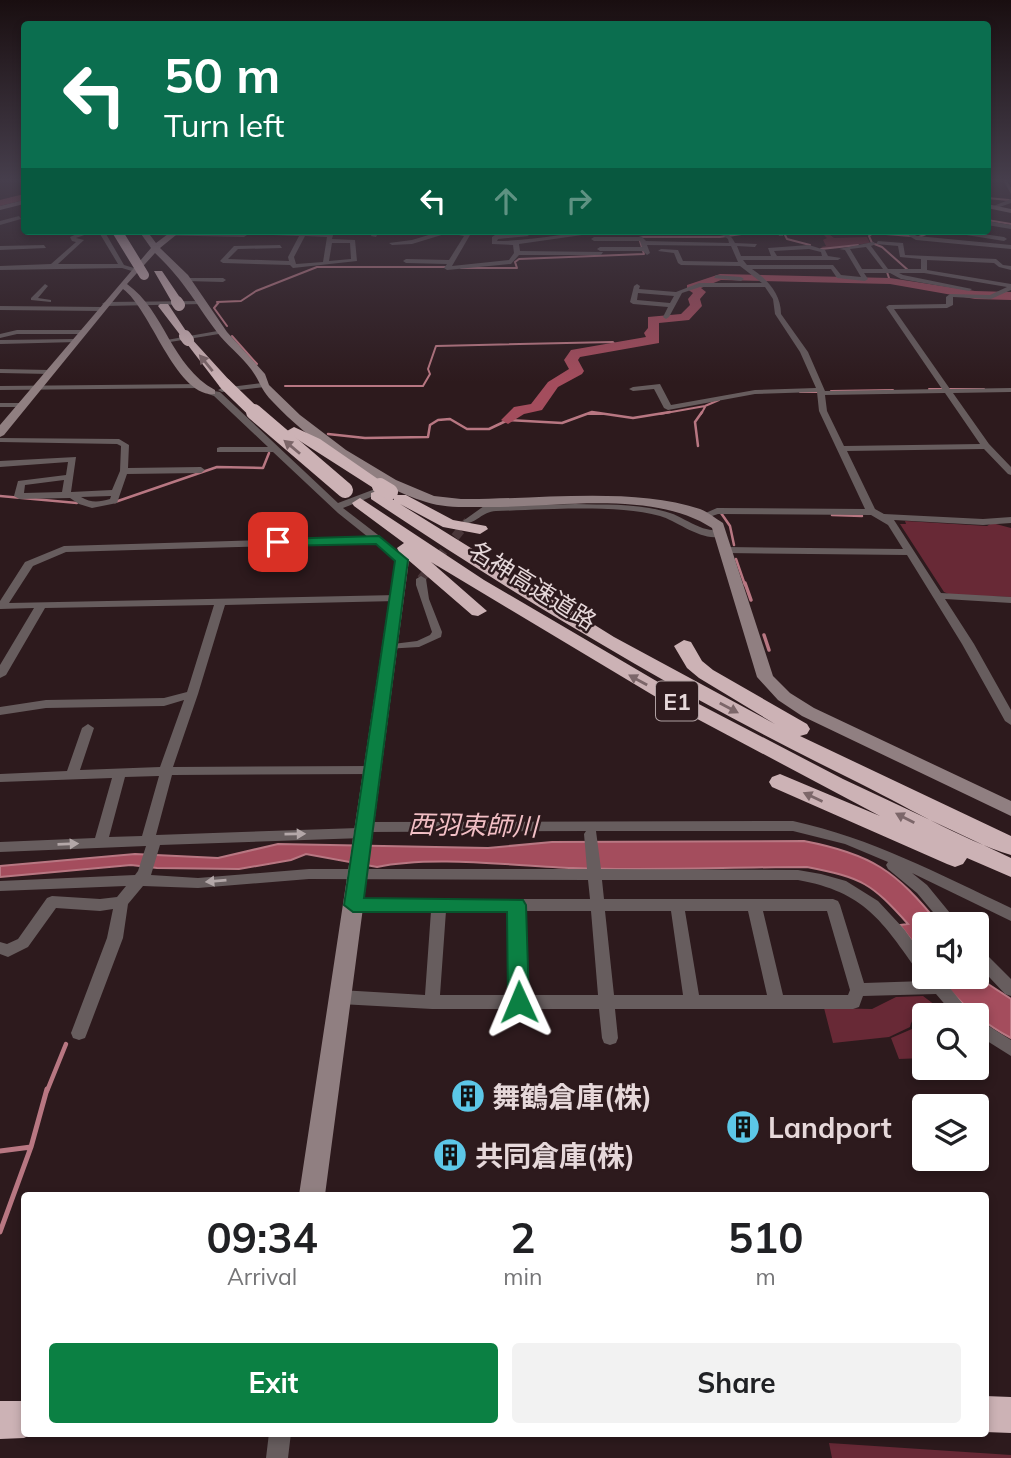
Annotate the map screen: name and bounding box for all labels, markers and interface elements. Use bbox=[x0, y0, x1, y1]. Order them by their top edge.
text: 50 m bbox=[164, 44, 280, 105]
icon: left bbox=[49, 49, 140, 140]
text: Turn left bbox=[164, 105, 284, 145]
icon: left bbox=[414, 182, 452, 220]
icon: ahead bbox=[487, 182, 525, 220]
icon: right bbox=[560, 182, 598, 220]
one-way arrow bbox=[198, 354, 213, 372]
one-way arrow bbox=[283, 440, 300, 455]
pin bbox=[248, 512, 308, 572]
icon: arrive bbox=[259, 523, 297, 561]
street label: 名神高速道路 bbox=[464, 534, 602, 636]
one-way arrow bbox=[628, 674, 648, 686]
road number: E1 bbox=[656, 681, 698, 720]
one-way arrow bbox=[719, 702, 739, 714]
one-way arrow bbox=[803, 791, 824, 802]
water label: 西羽束師川 bbox=[408, 807, 541, 843]
one-way arrow bbox=[895, 812, 915, 823]
one-way arrow bbox=[285, 828, 307, 840]
one-way arrow bbox=[57, 838, 79, 849]
one-way arrow bbox=[204, 876, 226, 887]
map controls bbox=[912, 912, 989, 1171]
button: sound bbox=[912, 912, 989, 989]
position arrow bbox=[482, 965, 556, 1039]
button: search bbox=[912, 1003, 989, 1080]
building icon: 舞鶴倉庫(株) bbox=[449, 1077, 487, 1115]
place label: 舞鶴倉庫(株) bbox=[492, 1079, 652, 1114]
button: layers bbox=[912, 1094, 989, 1171]
building icon: Landport bbox=[724, 1108, 762, 1146]
place label: Landport bbox=[768, 1110, 892, 1145]
building icon: 共同倉庫(株) bbox=[431, 1136, 469, 1174]
place label: 共同倉庫(株) bbox=[475, 1138, 635, 1173]
text: 09:34 bbox=[207, 1211, 318, 1264]
text: 2 bbox=[510, 1211, 535, 1264]
text: 510 bbox=[728, 1211, 803, 1264]
text: Arrival bbox=[227, 1262, 297, 1291]
text: min bbox=[503, 1262, 542, 1291]
text: m bbox=[756, 1262, 776, 1291]
button: Exit bbox=[49, 1343, 498, 1423]
button: Share bbox=[512, 1343, 961, 1423]

